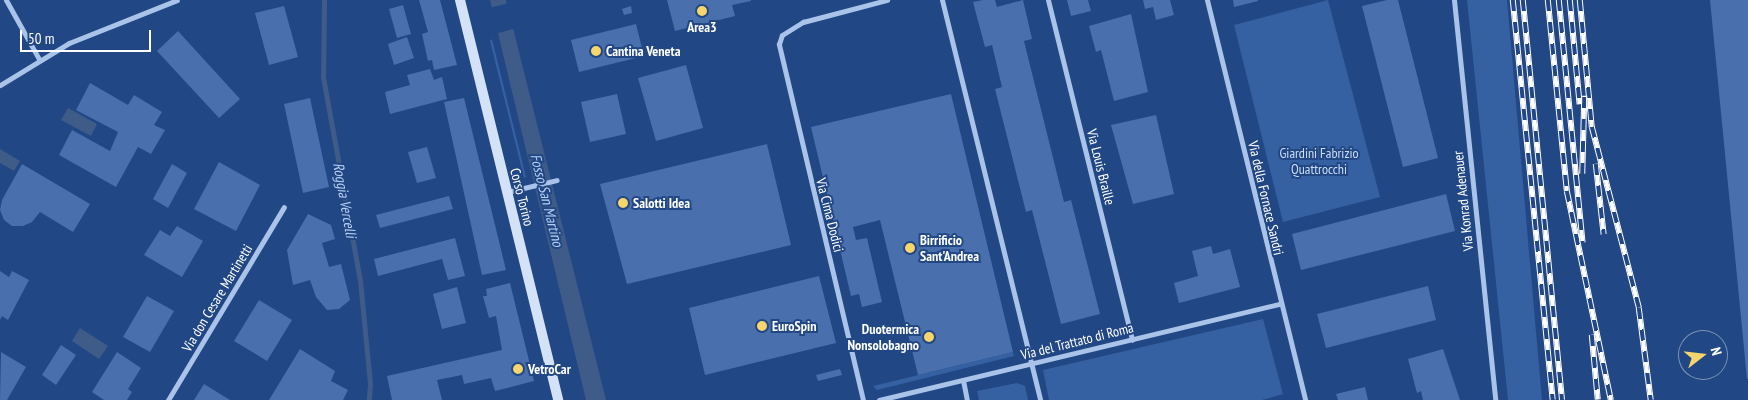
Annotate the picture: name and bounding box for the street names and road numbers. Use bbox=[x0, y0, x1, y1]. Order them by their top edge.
street label: Via Louis Braille bbox=[1083, 127, 1119, 207]
street label: Via della Fornace Sandri bbox=[1245, 139, 1287, 257]
street label: Via Konrad Adenauer bbox=[1449, 150, 1477, 252]
street label: Corso Torino bbox=[507, 166, 537, 228]
street label: Via Cima Dodici bbox=[813, 176, 847, 254]
street label: Via don Cesare Martinetti bbox=[178, 241, 256, 355]
street label: Via del Trattato di Roma bbox=[1019, 319, 1135, 363]

